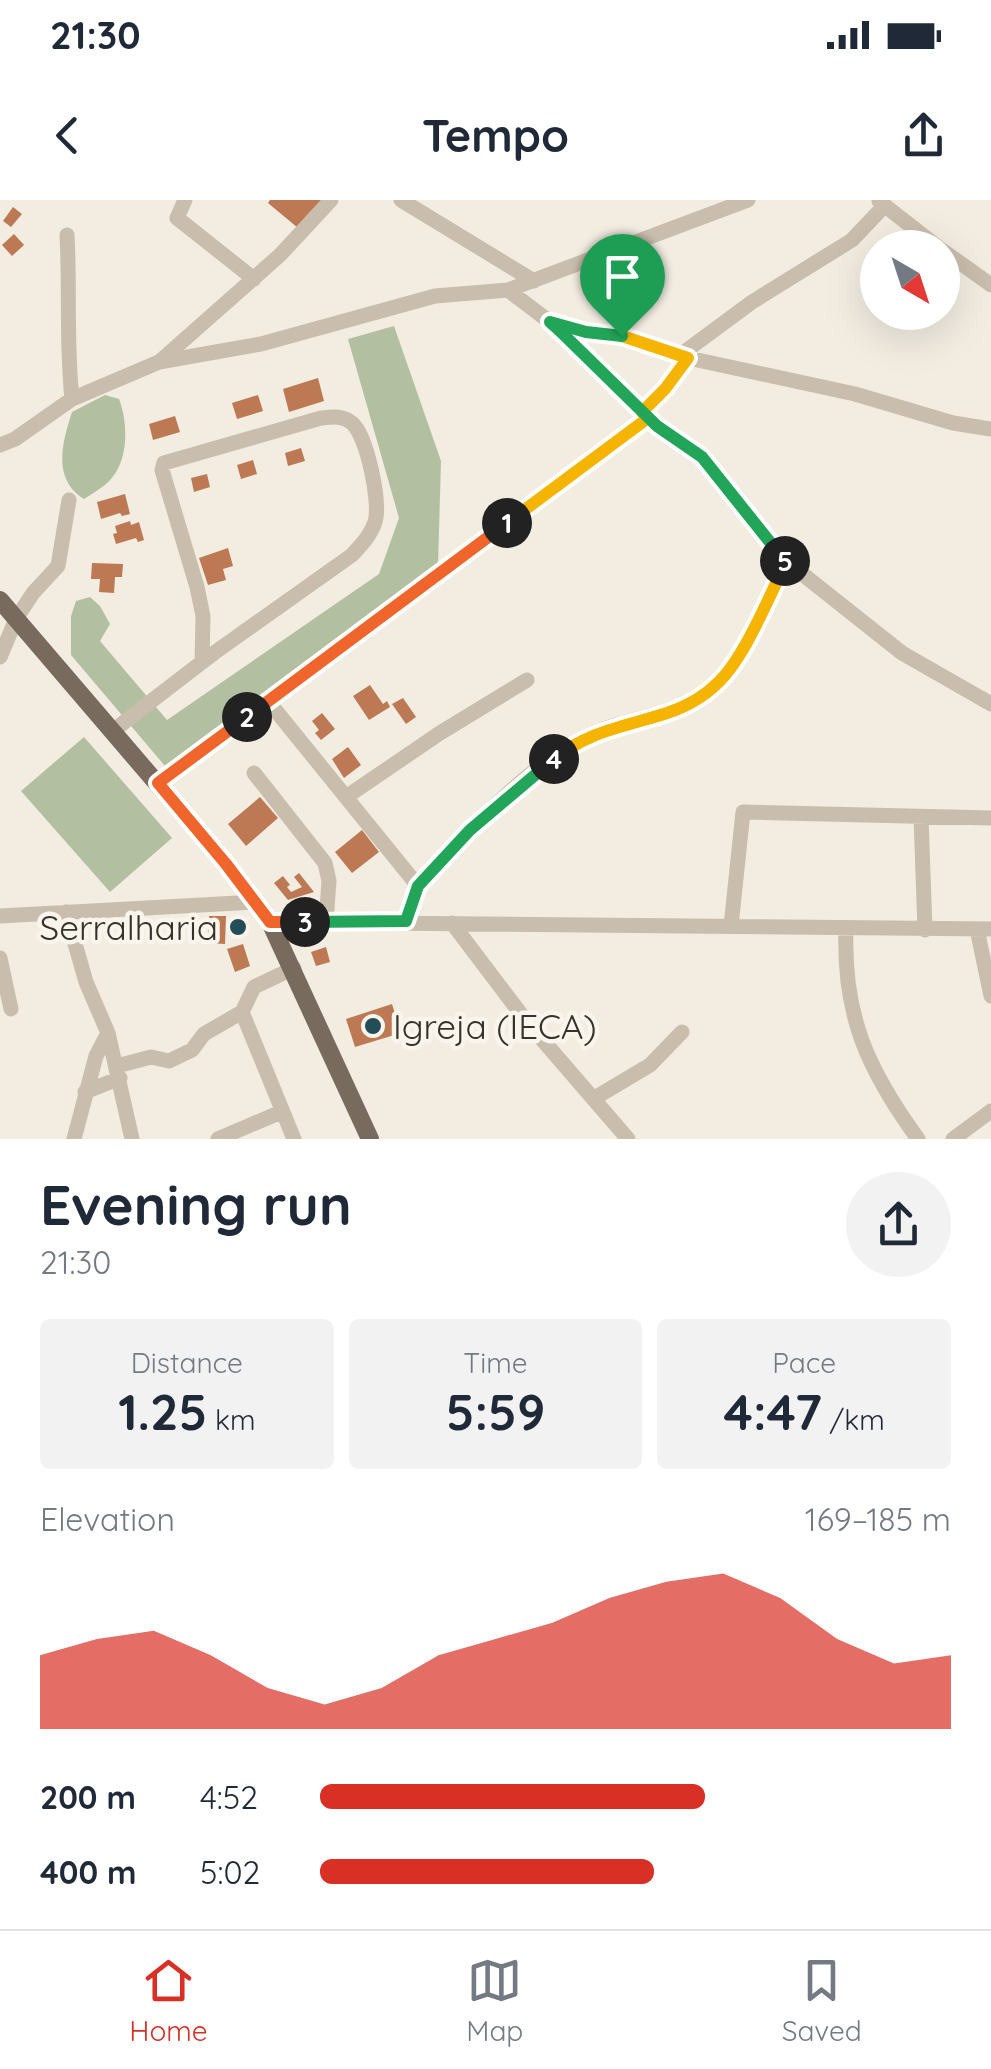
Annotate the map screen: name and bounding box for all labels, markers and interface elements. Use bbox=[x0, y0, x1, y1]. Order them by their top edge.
text: 21:30 bbox=[50, 11, 141, 59]
text: Tempo bbox=[422, 107, 569, 163]
icon: back bbox=[40, 108, 95, 163]
icon: share bbox=[896, 108, 951, 163]
north arrow bbox=[860, 230, 960, 330]
map controls bbox=[860, 230, 960, 330]
pin bbox=[580, 234, 665, 337]
icon: arrive bbox=[595, 249, 650, 304]
pin: 1 bbox=[482, 498, 532, 548]
text: 1 bbox=[502, 505, 512, 540]
pin: 5 bbox=[760, 536, 810, 586]
text: 5 bbox=[777, 543, 793, 578]
pin: 2 bbox=[222, 692, 272, 742]
text: 2 bbox=[239, 699, 255, 734]
pin: 4 bbox=[529, 734, 579, 784]
text: 4 bbox=[546, 741, 562, 776]
pin: 3 bbox=[280, 897, 330, 947]
text: 3 bbox=[297, 904, 313, 939]
place label: Serralharia bbox=[39, 905, 218, 949]
marker: Serralharia bbox=[227, 916, 249, 938]
place label: Igreja (IECA) bbox=[393, 1004, 597, 1048]
marker: Igreja (IECA) bbox=[362, 1015, 384, 1037]
text: Evening run bbox=[40, 1170, 352, 1239]
button: share bbox=[846, 1172, 951, 1277]
text: 21:30 bbox=[40, 1242, 111, 1282]
text: Distance bbox=[131, 1345, 243, 1380]
text: Time bbox=[463, 1345, 528, 1380]
text: Pace bbox=[772, 1345, 836, 1380]
text: 1.25 bbox=[118, 1380, 207, 1443]
text: 5:59 bbox=[446, 1380, 545, 1443]
text: 4:47 bbox=[724, 1380, 822, 1443]
text: km bbox=[207, 1402, 255, 1437]
text: /km bbox=[822, 1402, 885, 1437]
text: Elevation bbox=[40, 1499, 175, 1539]
text: 169–185 m bbox=[805, 1499, 951, 1539]
text: 200 m bbox=[40, 1777, 136, 1817]
text: 4:52 bbox=[200, 1777, 258, 1817]
text: 400 m bbox=[40, 1852, 137, 1892]
text: 5:02 bbox=[200, 1852, 260, 1892]
tab: Home bbox=[129, 1953, 208, 2048]
tab: Map bbox=[466, 1953, 523, 2048]
tab: Saved bbox=[782, 1953, 862, 2048]

